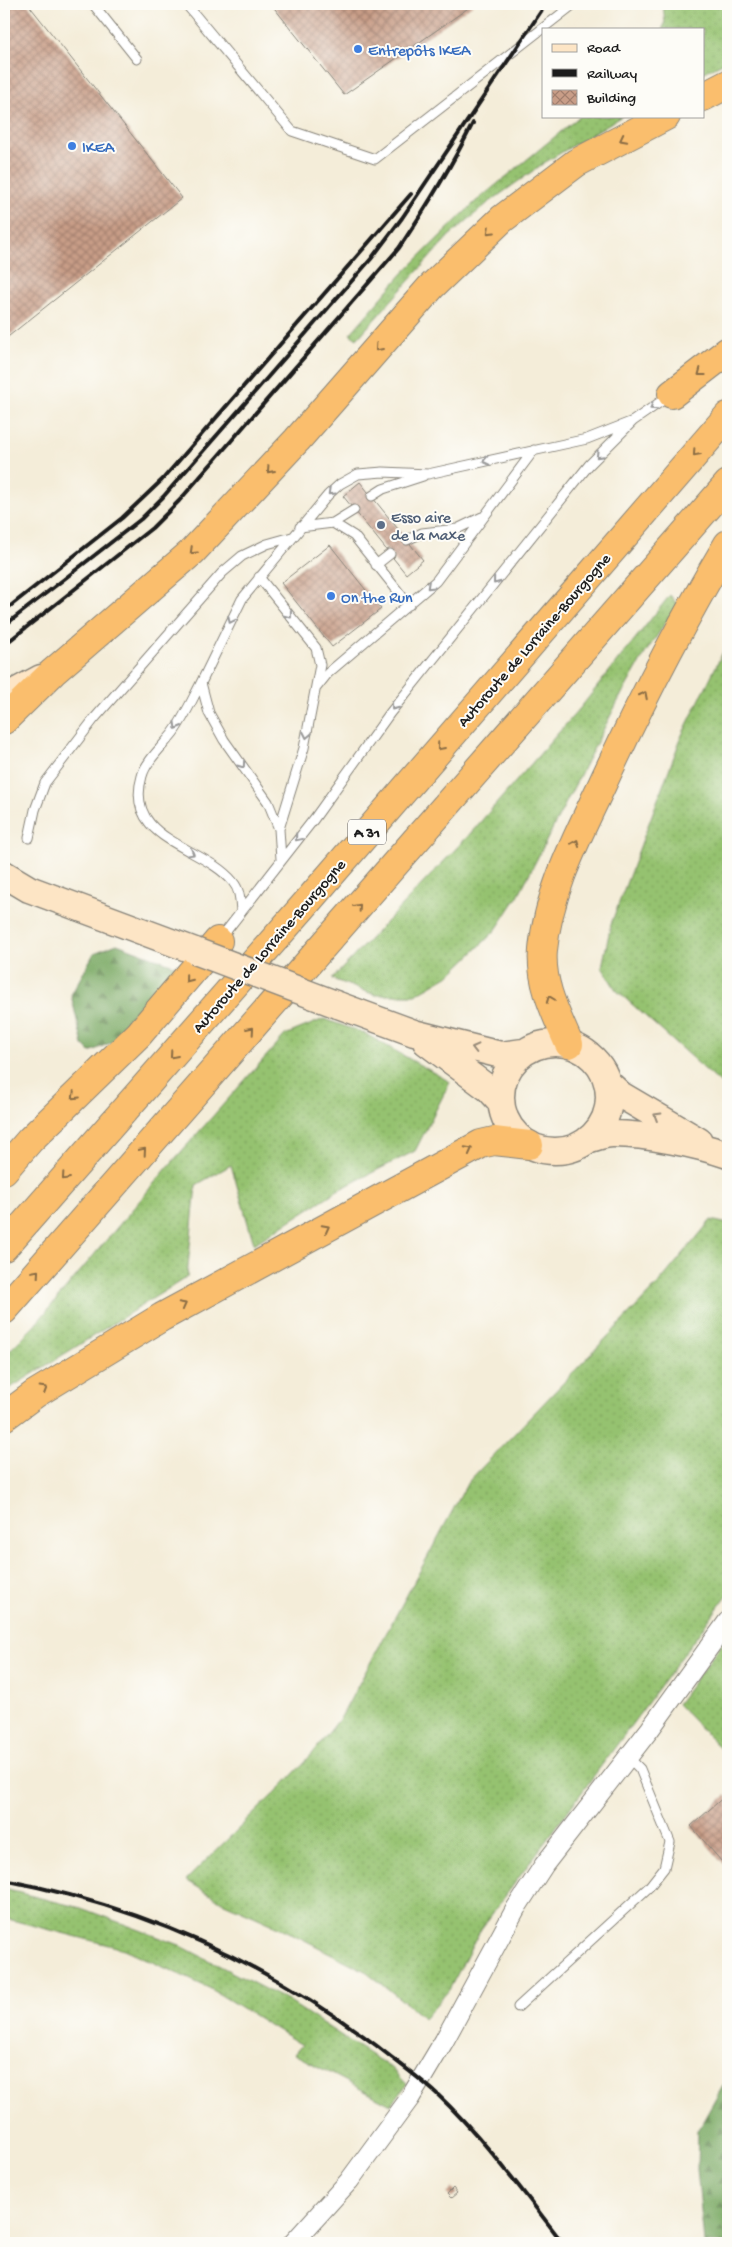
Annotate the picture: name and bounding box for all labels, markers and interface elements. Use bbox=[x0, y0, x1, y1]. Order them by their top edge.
legend bbox=[542, 28, 704, 118]
text: Road bbox=[587, 40, 621, 58]
marker: Entrepôts IKEA bbox=[352, 43, 364, 55]
place label: Entrepôts IKEA bbox=[368, 43, 472, 62]
text: Railway bbox=[587, 66, 638, 84]
text: Building bbox=[586, 90, 636, 108]
one-way arrow bbox=[619, 133, 628, 143]
marker: IKEA bbox=[66, 140, 78, 152]
place label: IKEA bbox=[82, 140, 116, 159]
one-way arrow bbox=[486, 225, 495, 234]
one-way arrow bbox=[374, 343, 383, 352]
one-way arrow bbox=[698, 367, 707, 375]
one-way arrow bbox=[649, 401, 659, 410]
one-way arrow bbox=[693, 447, 702, 456]
one-way arrow bbox=[596, 449, 605, 458]
one-way arrow bbox=[482, 455, 491, 466]
one-way arrow bbox=[267, 464, 276, 473]
one-way arrow bbox=[328, 486, 337, 495]
place label: Esso aire de la Maxe bbox=[391, 510, 466, 547]
marker: Esso aire de la Maxe bbox=[375, 519, 387, 531]
one-way arrow bbox=[190, 545, 199, 554]
street label: Autoroute de Lorraine-Bourgogne bbox=[455, 550, 617, 732]
one-way arrow bbox=[493, 575, 501, 584]
one-way arrow bbox=[427, 580, 436, 589]
marker: On the Run bbox=[325, 590, 337, 602]
place label: On the Run bbox=[341, 590, 413, 609]
one-way arrow bbox=[284, 609, 292, 618]
one-way arrow bbox=[227, 615, 238, 624]
one-way arrow bbox=[638, 691, 648, 700]
one-way arrow bbox=[391, 702, 400, 711]
one-way arrow bbox=[173, 720, 183, 729]
one-way arrow bbox=[302, 731, 312, 740]
one-way arrow bbox=[436, 741, 445, 750]
one-way arrow bbox=[236, 759, 245, 769]
road number: A 31 bbox=[348, 820, 386, 844]
one-way arrow bbox=[295, 833, 304, 842]
one-way arrow bbox=[570, 839, 580, 848]
one-way arrow bbox=[185, 846, 194, 856]
street label: Autoroute de Lorraine-Bourgogne bbox=[190, 856, 352, 1038]
one-way arrow bbox=[352, 904, 361, 913]
one-way arrow bbox=[185, 973, 193, 982]
one-way arrow bbox=[546, 995, 556, 1004]
one-way arrow bbox=[245, 1026, 254, 1035]
one-way arrow bbox=[471, 1043, 480, 1054]
one-way arrow bbox=[170, 1049, 179, 1058]
one-way arrow bbox=[72, 1090, 81, 1099]
one-way arrow bbox=[654, 1113, 663, 1123]
one-way arrow bbox=[463, 1146, 472, 1156]
one-way arrow bbox=[138, 1148, 147, 1157]
one-way arrow bbox=[62, 1171, 71, 1180]
one-way arrow bbox=[321, 1224, 330, 1234]
one-way arrow bbox=[30, 1270, 39, 1279]
one-way arrow bbox=[178, 1301, 187, 1311]
one-way arrow bbox=[38, 1385, 47, 1395]

